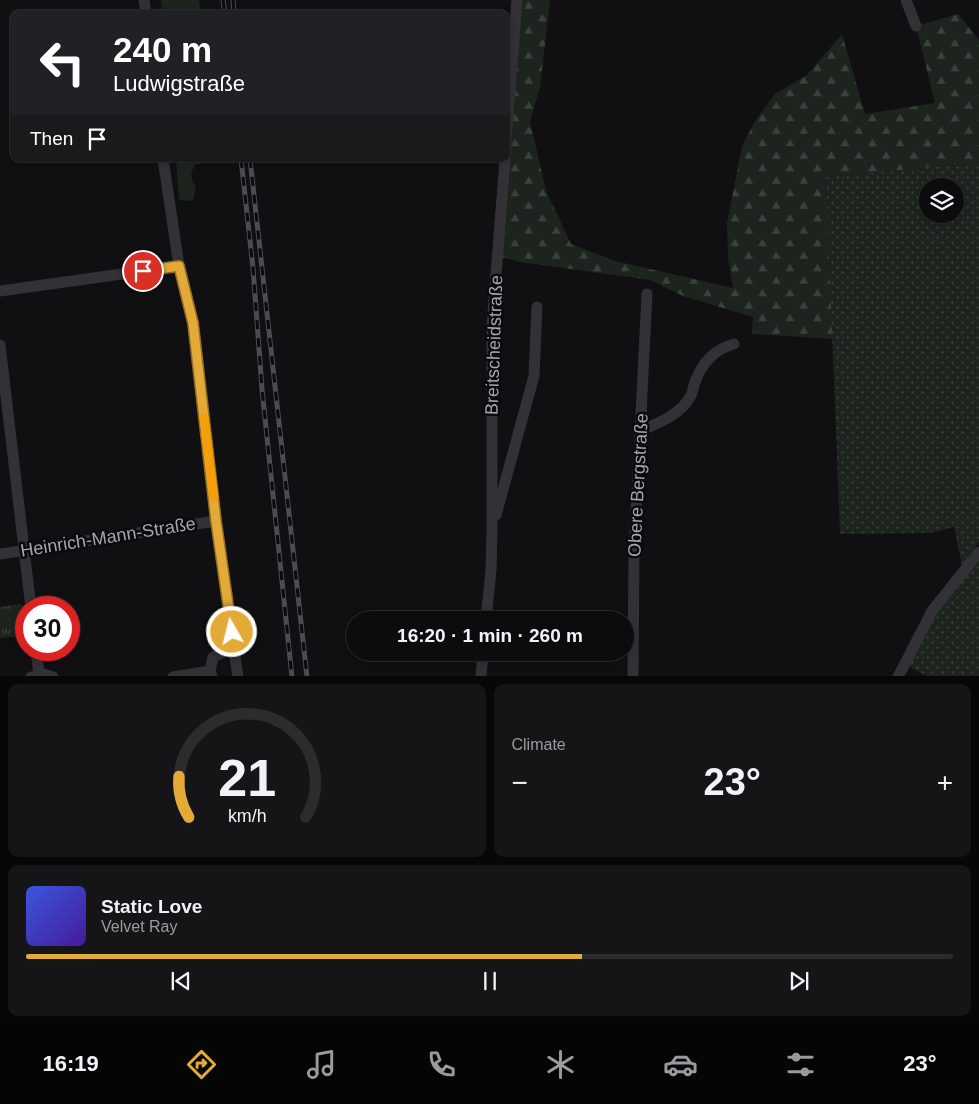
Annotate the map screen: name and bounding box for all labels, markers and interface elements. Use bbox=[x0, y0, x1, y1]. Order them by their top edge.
icon: left bbox=[30, 30, 95, 95]
text: 240 m bbox=[113, 30, 212, 69]
text: Ludwigstraße bbox=[113, 71, 245, 96]
icon: arrive bbox=[83, 125, 111, 153]
text: Then bbox=[30, 128, 73, 149]
map controls bbox=[919, 178, 964, 223]
button: layers bbox=[919, 178, 964, 223]
pin bbox=[122, 250, 164, 292]
icon: arrive bbox=[129, 257, 157, 285]
street label: Breitscheidstraße bbox=[482, 275, 506, 415]
street label: Obere Bergstraße bbox=[624, 413, 652, 557]
street label: Heinrich-Mann-Straße bbox=[19, 513, 197, 561]
speed limit sign: 30 bbox=[15, 596, 80, 661]
position arrow bbox=[205, 605, 257, 657]
text: 16:20 · 1 min · 260 m bbox=[397, 625, 583, 646]
text: Climate bbox=[512, 736, 566, 753]
text: 21 bbox=[218, 749, 276, 807]
text: 23° bbox=[704, 761, 761, 803]
text: − bbox=[512, 767, 528, 798]
text: + bbox=[937, 767, 953, 798]
text: km/h bbox=[227, 806, 266, 826]
text: Static Love bbox=[101, 896, 202, 917]
text: Velvet Ray bbox=[101, 918, 177, 935]
icon: previous bbox=[167, 967, 195, 995]
icon: pause bbox=[476, 967, 504, 995]
icon: next bbox=[785, 967, 813, 995]
icon: directions bbox=[184, 1047, 219, 1082]
icon: music bbox=[304, 1047, 339, 1082]
icon: phone bbox=[424, 1047, 459, 1082]
icon: climate bbox=[543, 1047, 578, 1082]
icon: car bbox=[663, 1047, 698, 1082]
icon: filters bbox=[783, 1047, 818, 1082]
text: 16:19 bbox=[42, 1051, 99, 1076]
text: 23° bbox=[903, 1051, 936, 1076]

